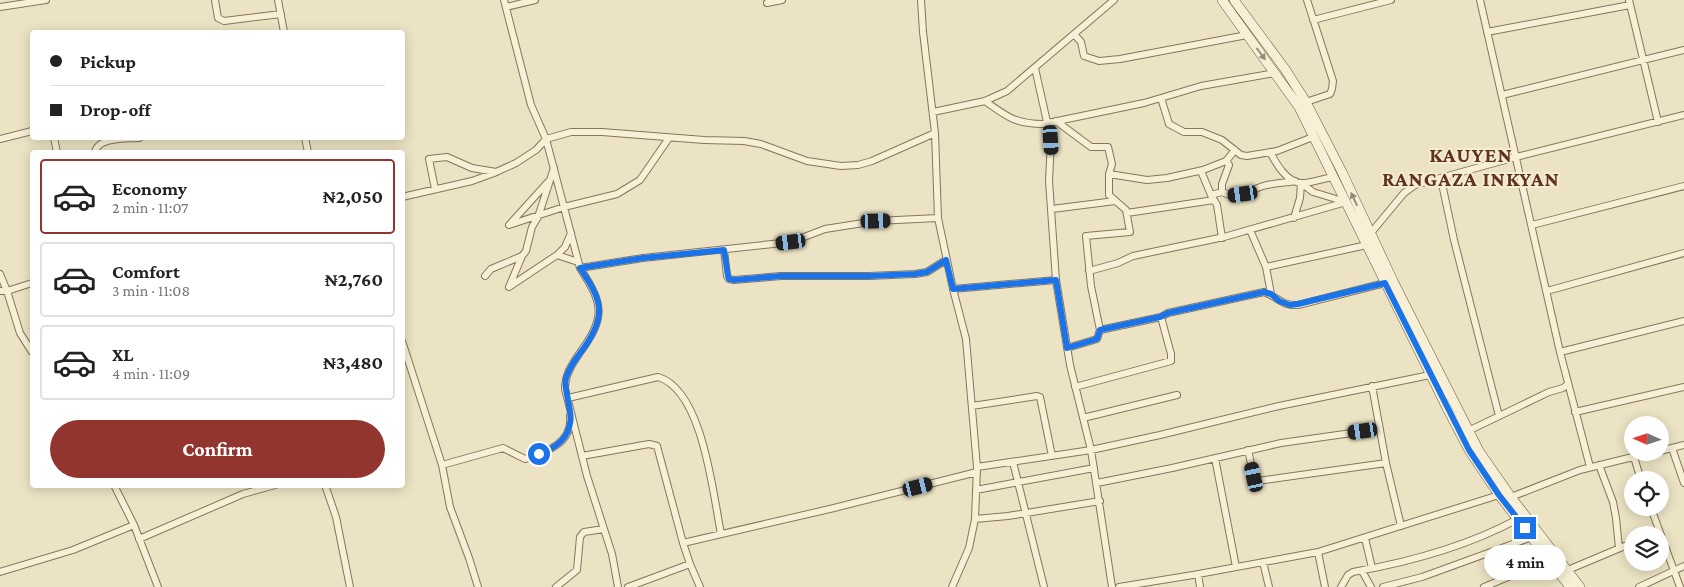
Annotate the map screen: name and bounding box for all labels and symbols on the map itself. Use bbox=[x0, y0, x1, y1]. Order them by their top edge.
one-way arrow bbox=[1256, 47, 1266, 61]
car bbox=[1042, 125, 1059, 155]
district label: KAUYEN RANGAZA INKYAN bbox=[1382, 143, 1560, 191]
car bbox=[1227, 184, 1258, 204]
one-way arrow bbox=[1350, 192, 1358, 206]
car bbox=[860, 213, 891, 229]
car bbox=[775, 233, 806, 251]
north arrow bbox=[1624, 416, 1669, 461]
car bbox=[1347, 421, 1378, 441]
route start bbox=[528, 443, 550, 465]
car bbox=[1243, 461, 1264, 493]
car bbox=[901, 476, 934, 498]
route end bbox=[1514, 517, 1536, 539]
callout: 4 min bbox=[1484, 546, 1566, 580]

